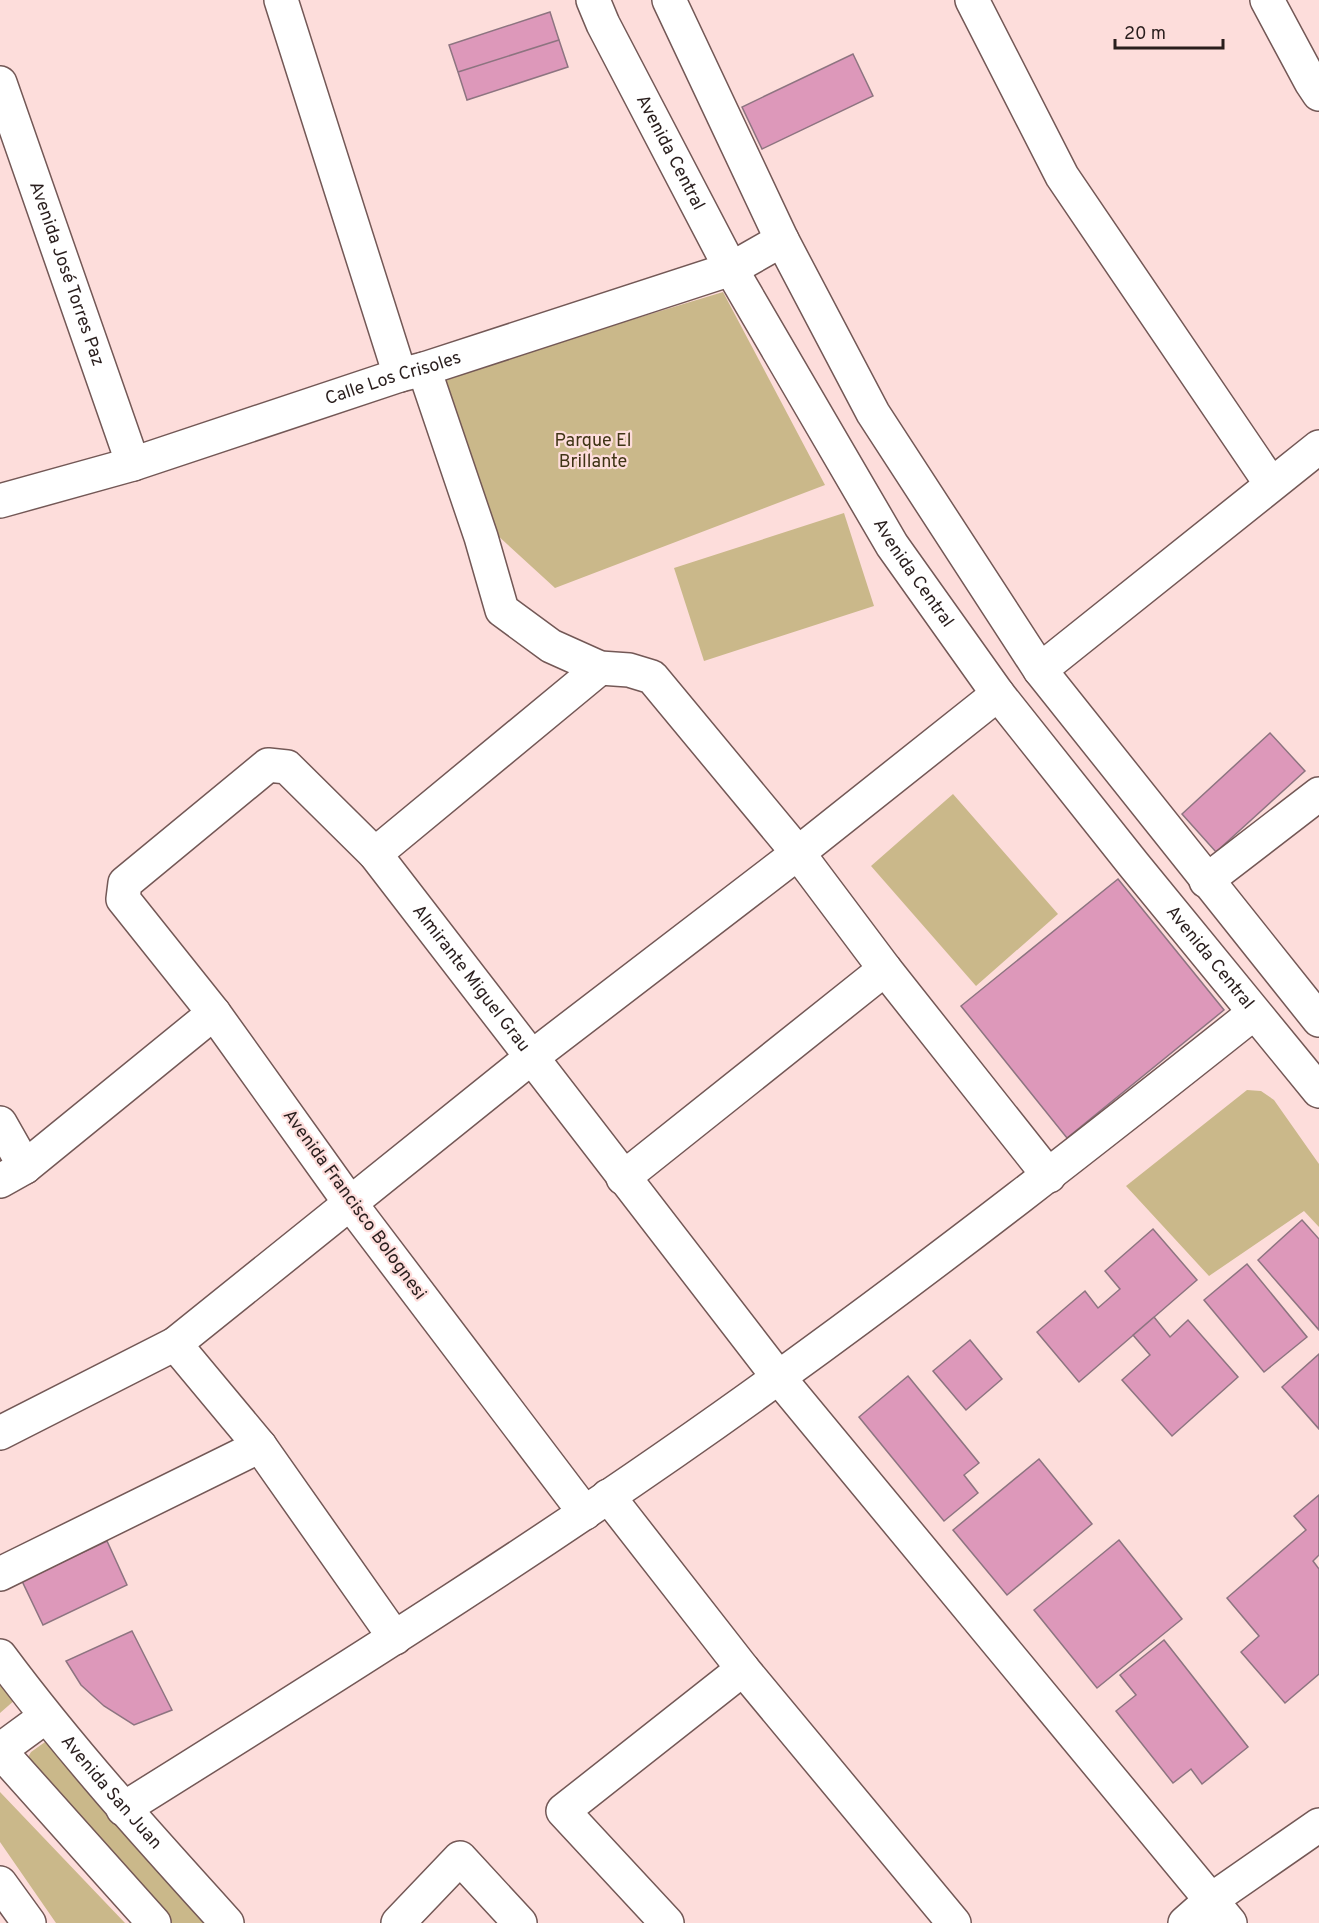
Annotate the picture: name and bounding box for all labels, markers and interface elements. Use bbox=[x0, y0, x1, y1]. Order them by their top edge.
scale bar bbox=[1115, 12, 1223, 50]
text: 20 m bbox=[1124, 23, 1166, 46]
street label: Avenida Central bbox=[630, 91, 710, 214]
street label: Avenida José Torres Paz bbox=[24, 178, 109, 369]
street label: Calle Los Crisoles bbox=[322, 346, 464, 411]
park label: Parque El Brillante bbox=[555, 430, 631, 474]
street label: Avenida Central bbox=[868, 514, 959, 632]
street label: Almirante Miguel Grau bbox=[407, 900, 535, 1057]
street label: Avenida Central bbox=[1161, 901, 1259, 1014]
street label: Avenida Francisco Bolognesi bbox=[277, 1105, 431, 1305]
street label: Avenida San Juan bbox=[55, 1731, 167, 1854]

